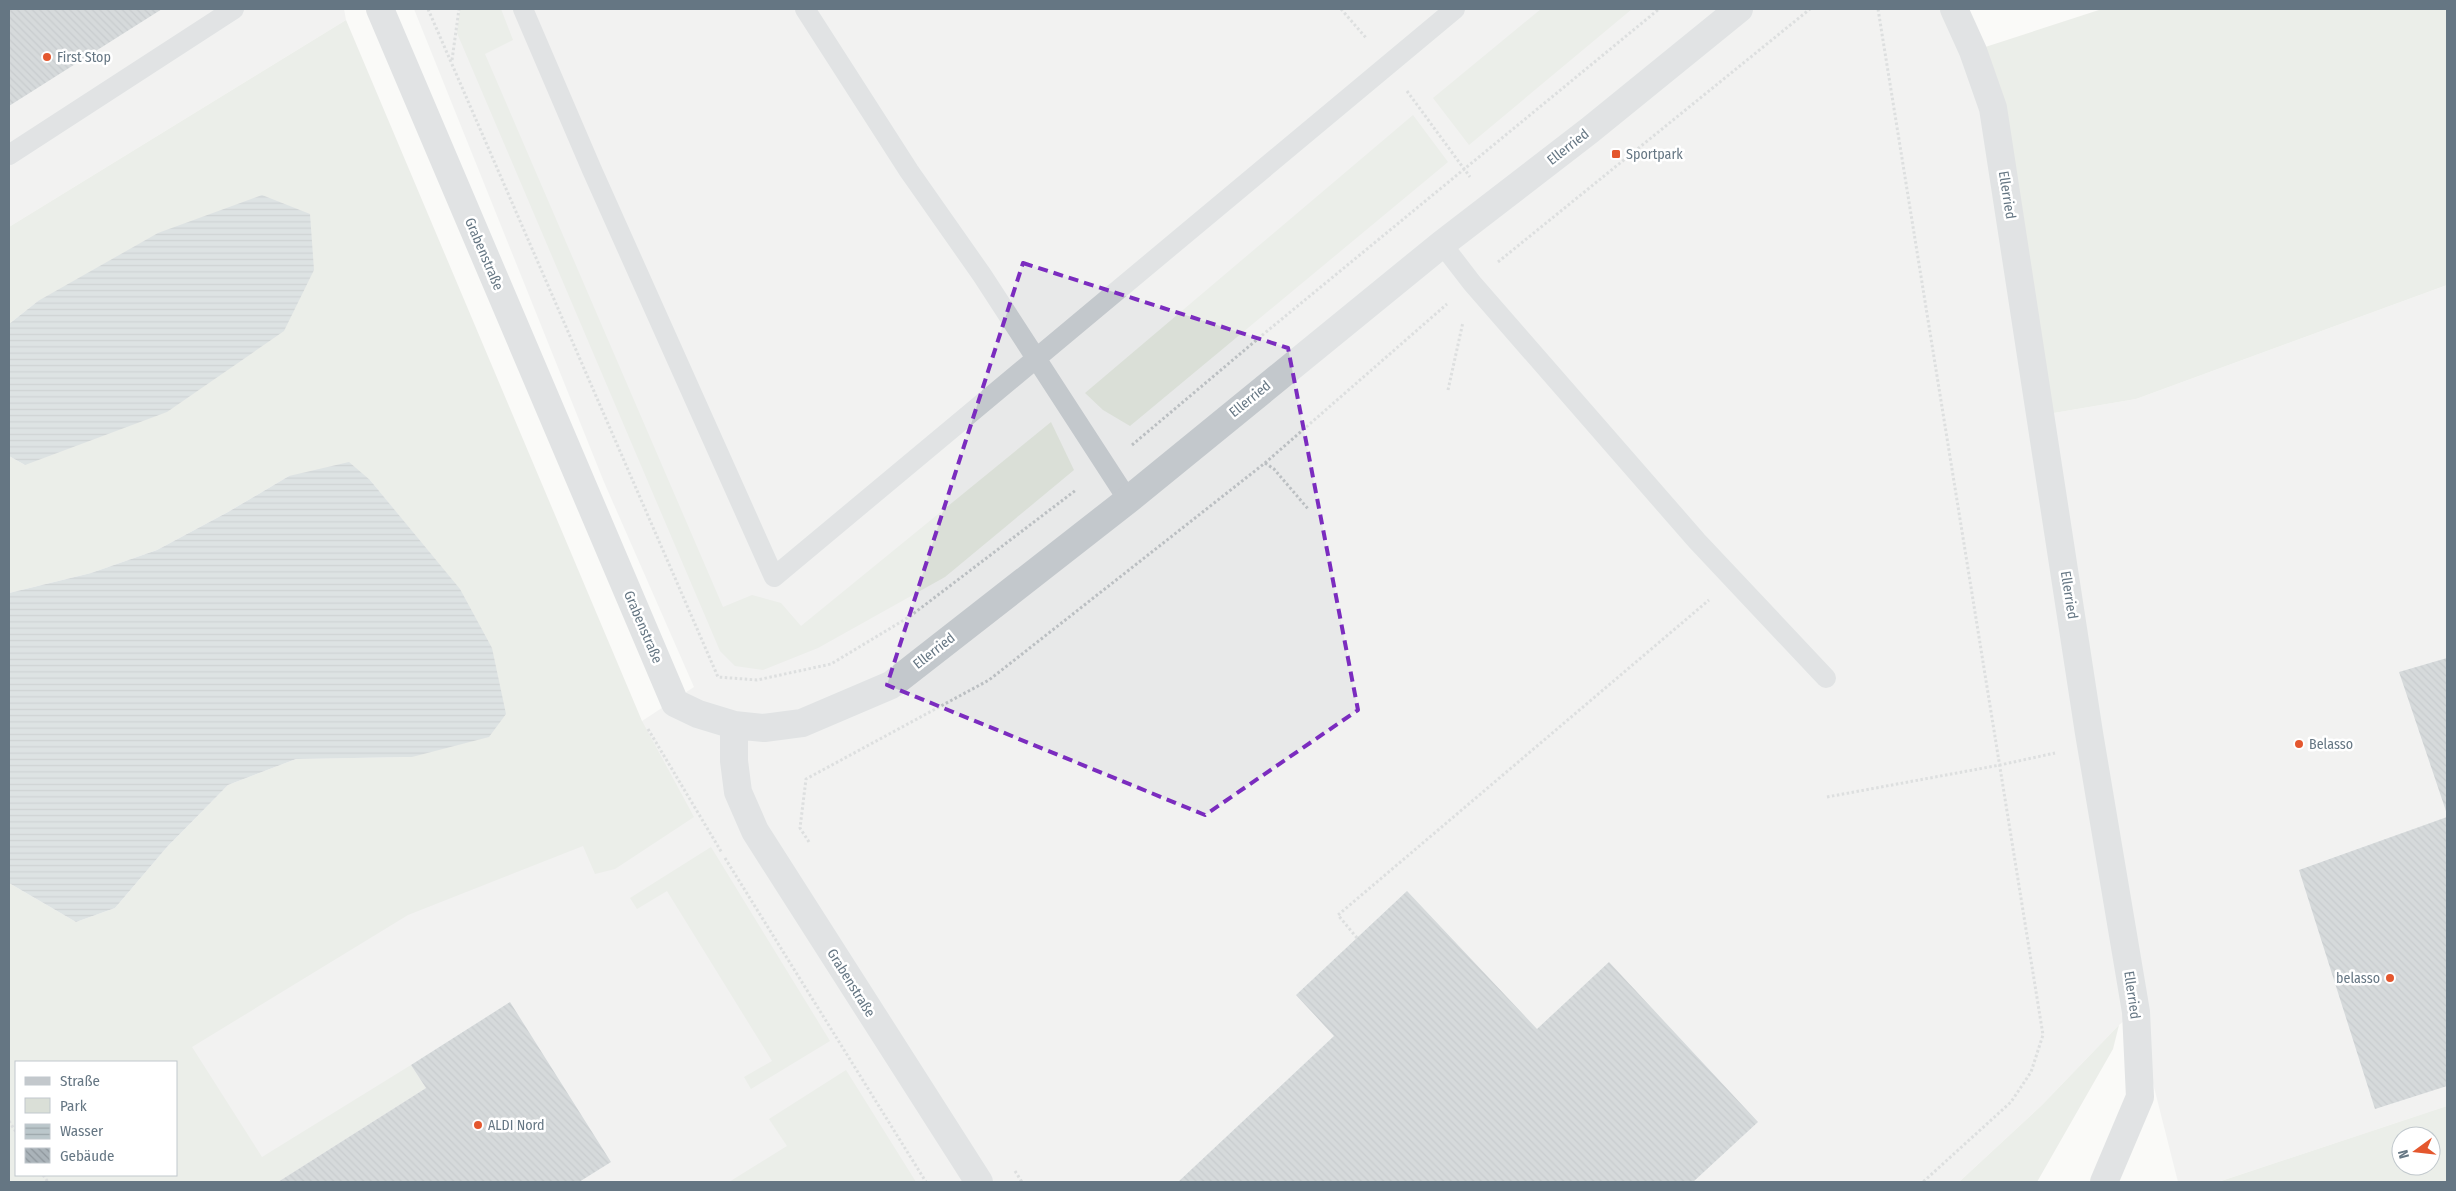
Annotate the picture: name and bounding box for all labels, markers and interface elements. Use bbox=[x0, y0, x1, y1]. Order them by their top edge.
place label: First Stop bbox=[57, 49, 111, 66]
marker: First Stop bbox=[41, 51, 53, 63]
street label: Ellerried bbox=[1544, 125, 1592, 169]
place label: Sportpark bbox=[1626, 146, 1683, 163]
marker: Sportpark bbox=[1610, 148, 1622, 160]
street label: Ellerried bbox=[1995, 170, 2019, 220]
street label: Grabenstraße bbox=[461, 215, 507, 293]
street label: Ellerried bbox=[1226, 377, 1274, 421]
street label: Ellerried bbox=[2057, 570, 2081, 620]
street label: Grabenstraße bbox=[620, 588, 666, 666]
street label: Ellerried bbox=[910, 629, 958, 673]
place label: Belasso bbox=[2309, 736, 2353, 753]
marker: Belasso bbox=[2293, 738, 2305, 750]
street label: Grabenstraße bbox=[823, 946, 879, 1020]
street label: Ellerried bbox=[2120, 970, 2144, 1020]
place label: belasso bbox=[2336, 970, 2380, 987]
marker: belasso bbox=[2384, 972, 2396, 984]
legend bbox=[15, 1061, 178, 1176]
text: Straße bbox=[60, 1072, 100, 1090]
text: Park bbox=[60, 1097, 87, 1115]
place label: ALDI Nord bbox=[488, 1117, 545, 1134]
marker: ALDI Nord bbox=[472, 1119, 484, 1131]
text: Wasser bbox=[60, 1122, 104, 1140]
north arrow bbox=[2391, 1126, 2441, 1176]
text: Gebäude bbox=[60, 1147, 115, 1165]
text: N bbox=[2395, 1148, 2413, 1160]

